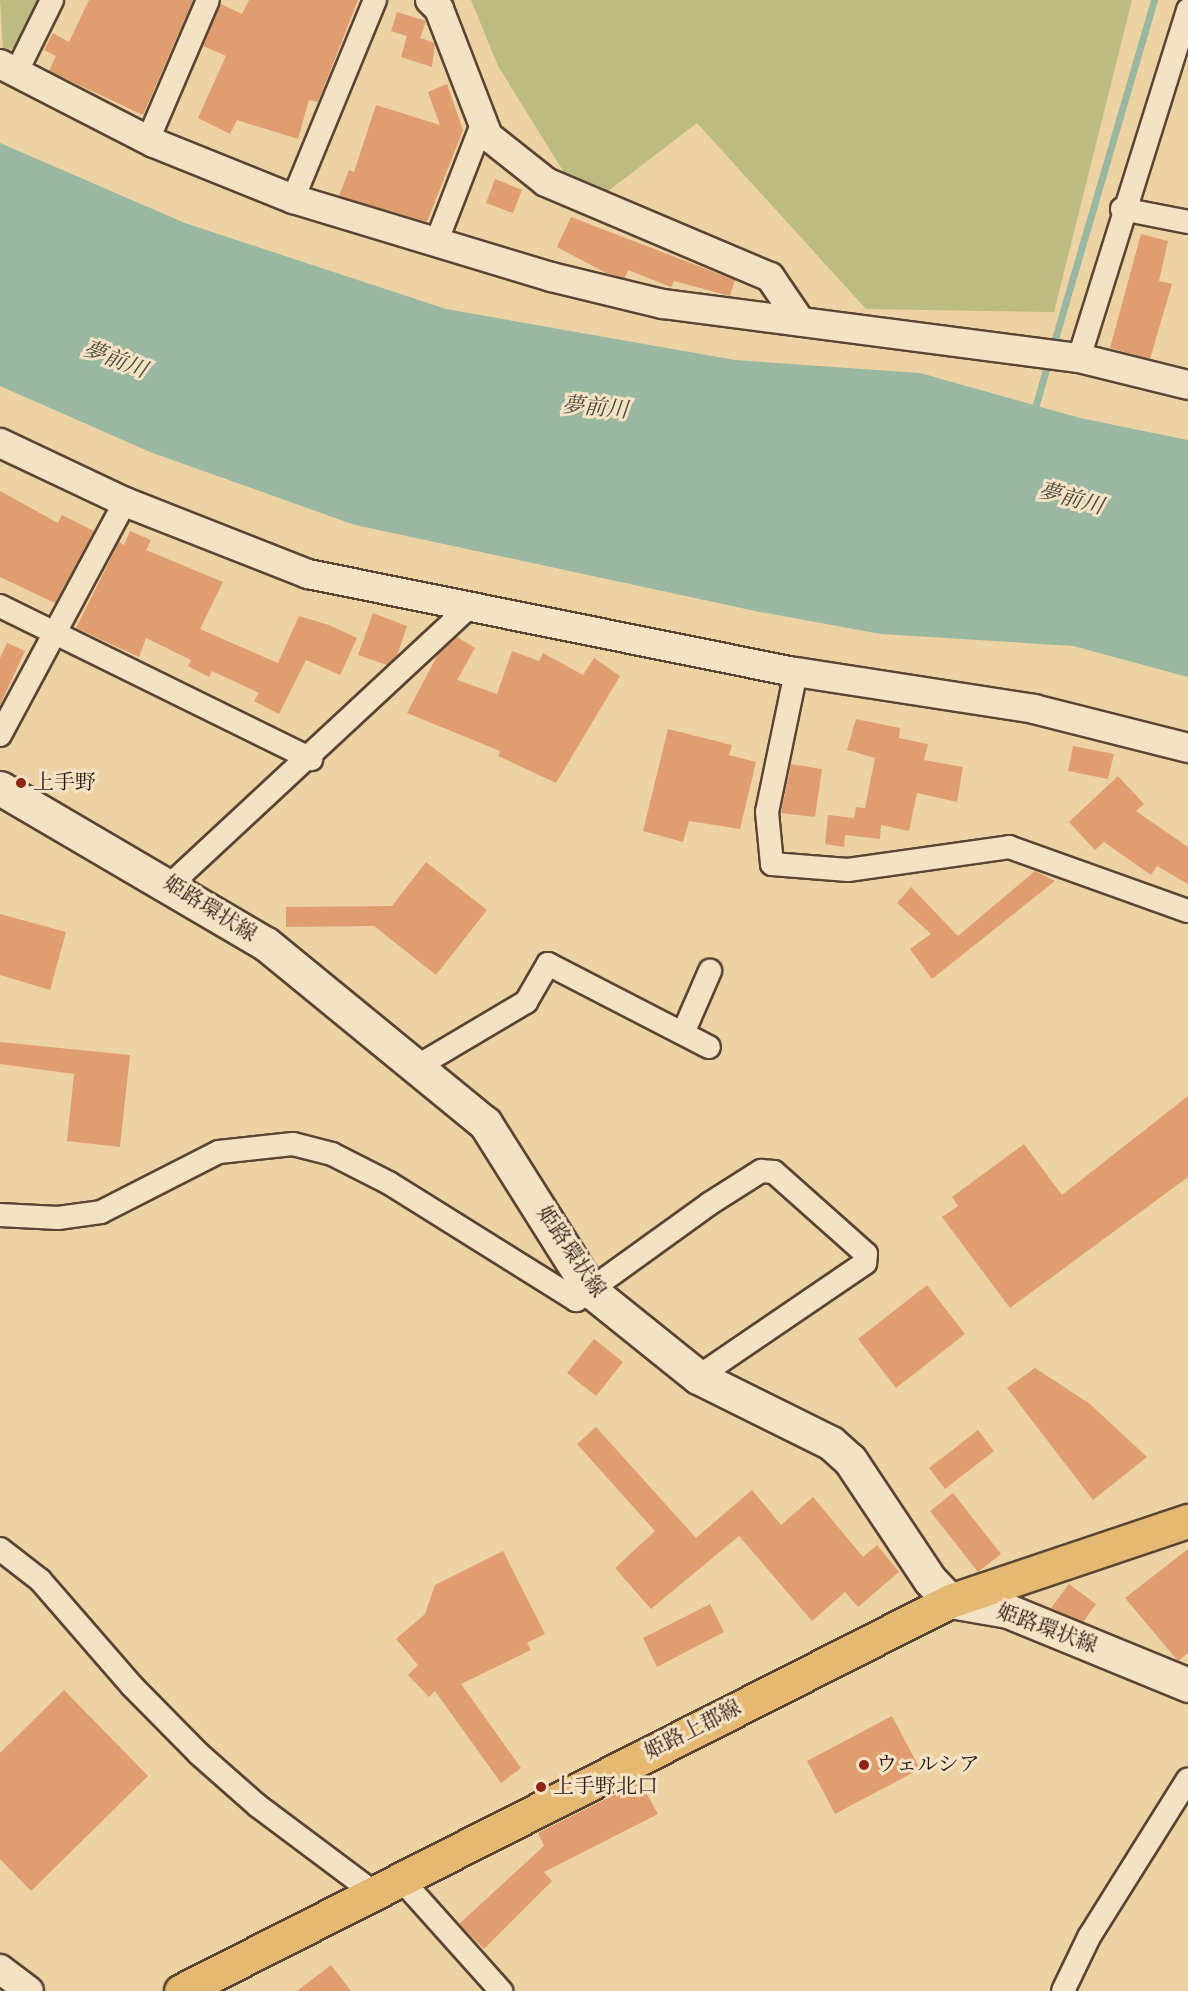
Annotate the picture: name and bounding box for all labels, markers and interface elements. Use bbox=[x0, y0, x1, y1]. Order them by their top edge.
water label: 夢前川 bbox=[79, 336, 151, 384]
water label: 夢前川 bbox=[561, 392, 629, 424]
water label: 夢前川 bbox=[1036, 478, 1106, 520]
place label: 上手野 bbox=[33, 770, 96, 796]
marker: 上手野 bbox=[14, 776, 28, 790]
street label: 姫路環状線 bbox=[159, 870, 261, 948]
street label: 姫路環状線 bbox=[531, 1201, 611, 1303]
street label: 姫路環状線 bbox=[993, 1599, 1101, 1659]
street label: 姫路上郡線 bbox=[641, 1695, 745, 1765]
place label: ウェルシア bbox=[876, 1752, 981, 1778]
marker: ウェルシア bbox=[857, 1758, 871, 1772]
place label: 上手野北口 bbox=[553, 1774, 658, 1800]
marker: 上手野北口 bbox=[534, 1780, 548, 1794]

